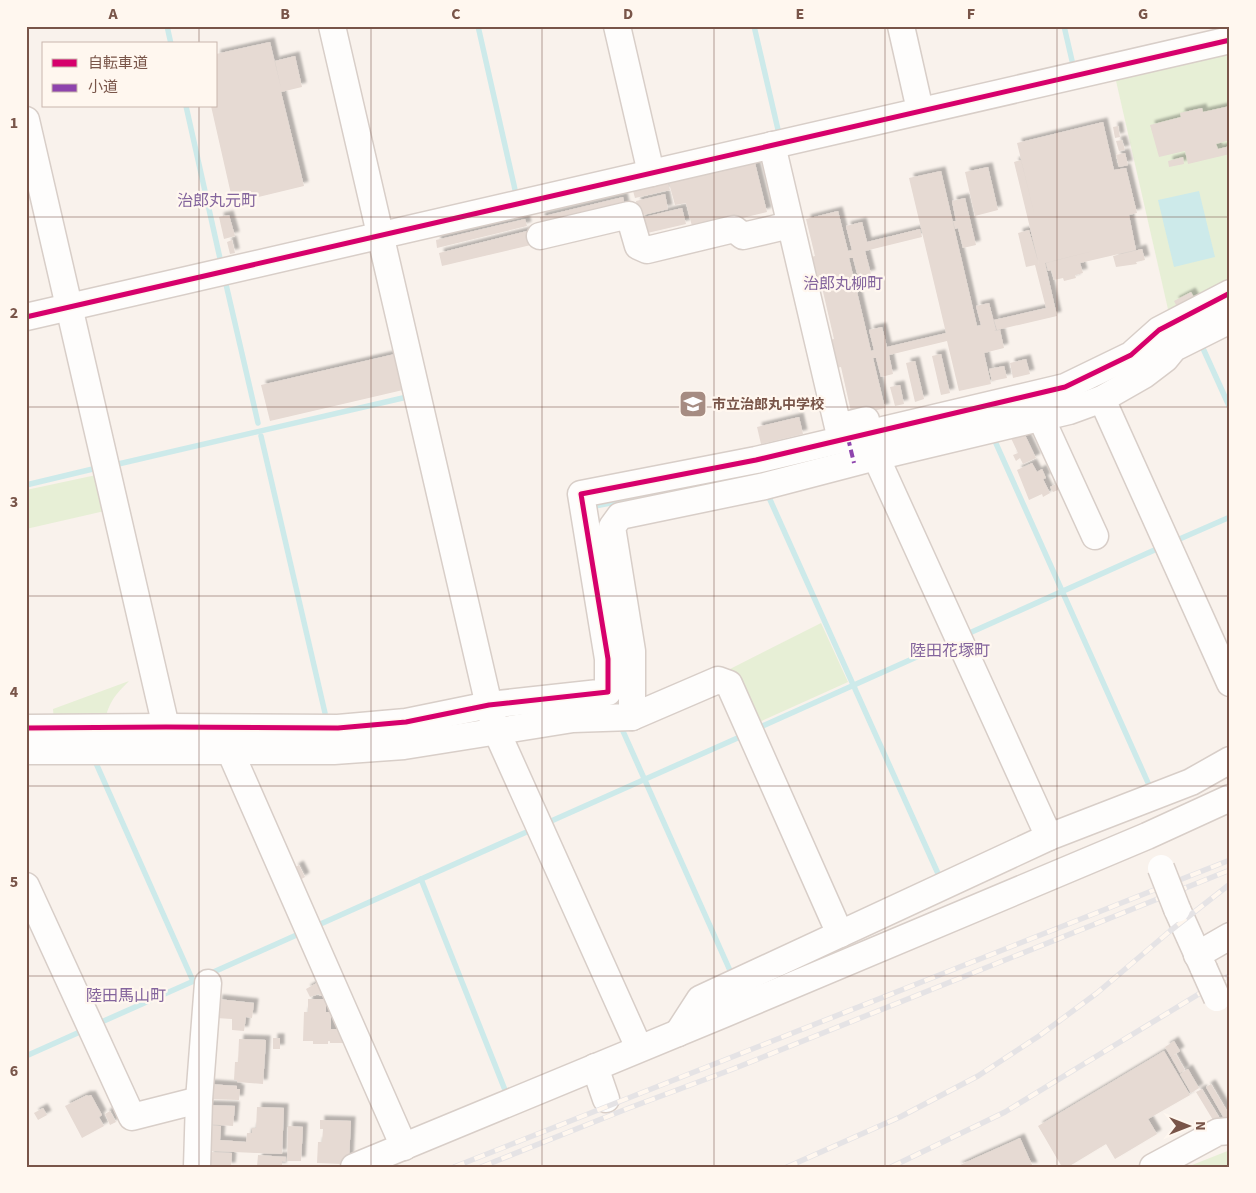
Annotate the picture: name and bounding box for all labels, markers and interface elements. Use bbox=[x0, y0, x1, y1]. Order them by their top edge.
text: A bbox=[107, 3, 118, 25]
text: B bbox=[280, 3, 290, 25]
text: C bbox=[451, 3, 461, 25]
text: D bbox=[623, 3, 633, 25]
text: E bbox=[796, 3, 804, 25]
text: F bbox=[967, 3, 975, 25]
text: G bbox=[1138, 3, 1148, 25]
legend bbox=[42, 42, 218, 108]
text: 自転車道 bbox=[88, 53, 148, 74]
text: 小道 bbox=[88, 77, 118, 98]
text: 1 bbox=[10, 112, 18, 134]
district label: 治郎丸元町 bbox=[177, 190, 257, 212]
district label: 治郎丸柳町 bbox=[803, 273, 883, 295]
text: 2 bbox=[10, 302, 18, 324]
school or university icon: 市立治郎丸中学校 bbox=[678, 389, 708, 419]
place label: 市立治郎丸中学校 bbox=[712, 395, 824, 415]
text: 3 bbox=[10, 491, 18, 513]
district label: 陸田花塚町 bbox=[910, 640, 990, 662]
text: 4 bbox=[10, 681, 19, 703]
text: 5 bbox=[10, 871, 18, 893]
district label: 陸田馬山町 bbox=[86, 985, 166, 1007]
text: 6 bbox=[10, 1060, 18, 1082]
north arrow bbox=[1164, 1100, 1214, 1150]
text: N bbox=[1190, 1121, 1210, 1131]

